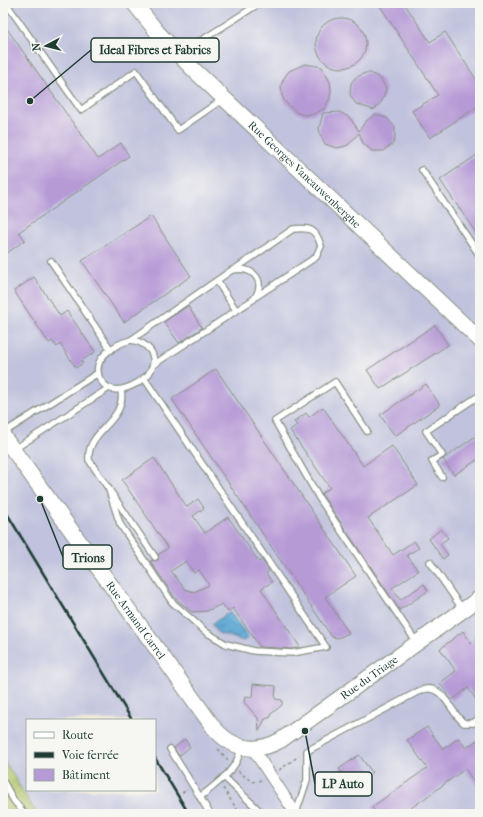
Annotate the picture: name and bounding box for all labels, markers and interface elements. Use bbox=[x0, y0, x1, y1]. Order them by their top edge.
north arrow bbox=[26, 26, 66, 66]
callout: Ideal Fibres et Fabrics bbox=[91, 38, 219, 62]
text: N bbox=[30, 42, 44, 52]
text: Ideal Fibres et Fabrics bbox=[99, 43, 211, 57]
street label: Rue Georges Vancauwenberghe bbox=[245, 118, 364, 231]
callout: Trions bbox=[63, 545, 112, 569]
text: Trions bbox=[70, 551, 105, 565]
street label: Rue Armand Carrel bbox=[103, 579, 168, 662]
street label: Rue du Triage bbox=[338, 652, 401, 703]
legend bbox=[26, 719, 156, 791]
text: Route bbox=[62, 728, 94, 742]
text: Voie ferrée bbox=[61, 748, 119, 762]
text: Bâtiment bbox=[62, 768, 111, 782]
callout: LP Auto bbox=[315, 772, 372, 796]
text: LP Auto bbox=[322, 777, 364, 791]

